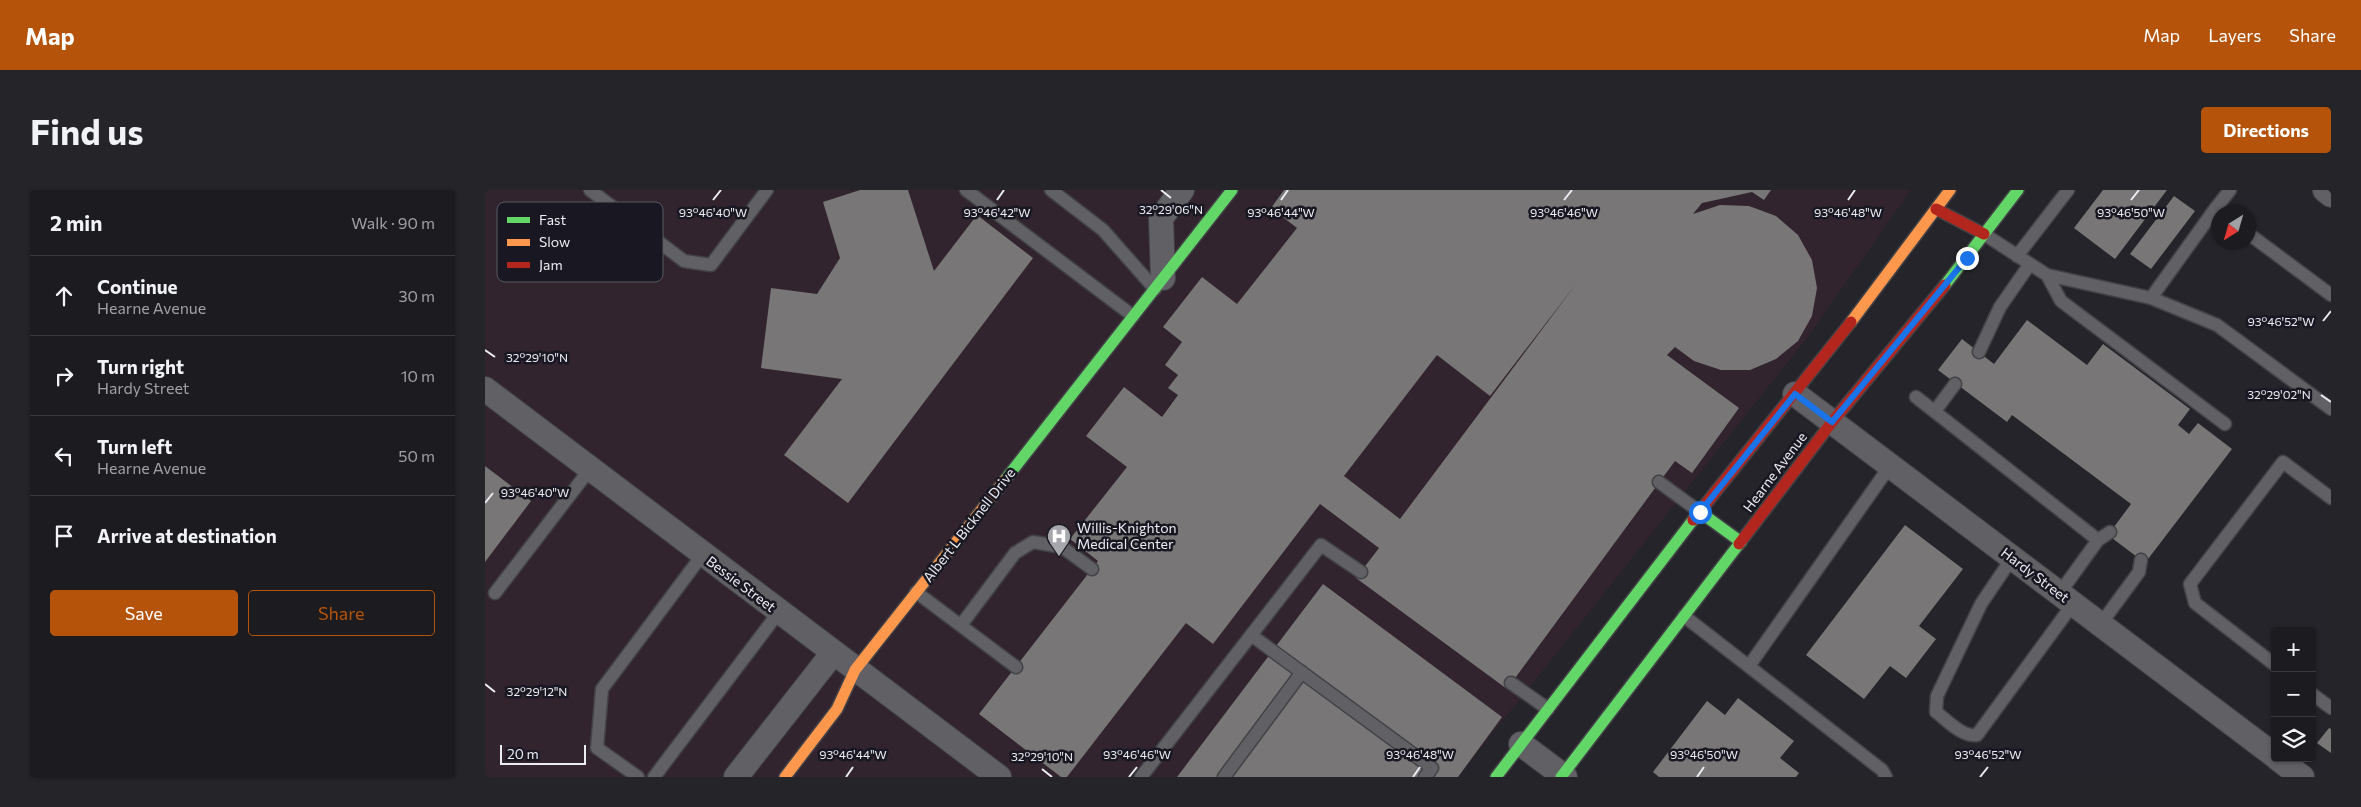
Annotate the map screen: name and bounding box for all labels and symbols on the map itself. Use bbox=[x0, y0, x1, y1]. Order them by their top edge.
legend bbox=[497, 202, 663, 282]
text: 32°29'06"N bbox=[1139, 202, 1203, 216]
text: 93°46'40"W bbox=[679, 205, 747, 219]
text: 93°46'42"W bbox=[963, 205, 1031, 219]
text: 93°46'44"W bbox=[1247, 205, 1315, 219]
text: 93°46'46"W bbox=[1530, 205, 1598, 219]
text: 93°46'48"W bbox=[1814, 205, 1882, 219]
text: 93°46'50"W bbox=[2097, 205, 2165, 219]
north arrow bbox=[2211, 205, 2256, 250]
text: Fast bbox=[539, 211, 566, 228]
text: Slow bbox=[539, 233, 570, 250]
route end bbox=[1956, 247, 1979, 270]
text: Jam bbox=[539, 256, 563, 273]
text: 93°46'52"W bbox=[2248, 314, 2314, 328]
text: 32°29'10"N bbox=[506, 350, 568, 364]
text: 32°29'02"N bbox=[2247, 387, 2311, 401]
street label: Hearne Avenue bbox=[1739, 428, 1810, 515]
street label: Albert L Bicknell Drive bbox=[919, 464, 1018, 585]
text: 93°46'40"W bbox=[501, 485, 569, 499]
route start bbox=[1689, 501, 1712, 524]
place label: Willis-Knighton Medical Center bbox=[1077, 519, 1177, 552]
hospital icon: Willis-Knighton Medical Center bbox=[1046, 523, 1072, 557]
street label: Hardy Street bbox=[1998, 544, 2073, 606]
street label: Bessie Street bbox=[703, 552, 780, 615]
text: 32°29'12"N bbox=[507, 684, 567, 698]
scale bar bbox=[500, 742, 586, 765]
text: 93°46'44"W bbox=[819, 747, 887, 761]
text: 93°46'46"W bbox=[1103, 747, 1171, 761]
text: 93°46'48"W bbox=[1386, 747, 1454, 761]
text: 93°46'50"W bbox=[1670, 747, 1738, 761]
text: 93°46'52"W bbox=[1955, 747, 2021, 761]
text: 32°29'10"N bbox=[1011, 749, 1073, 763]

